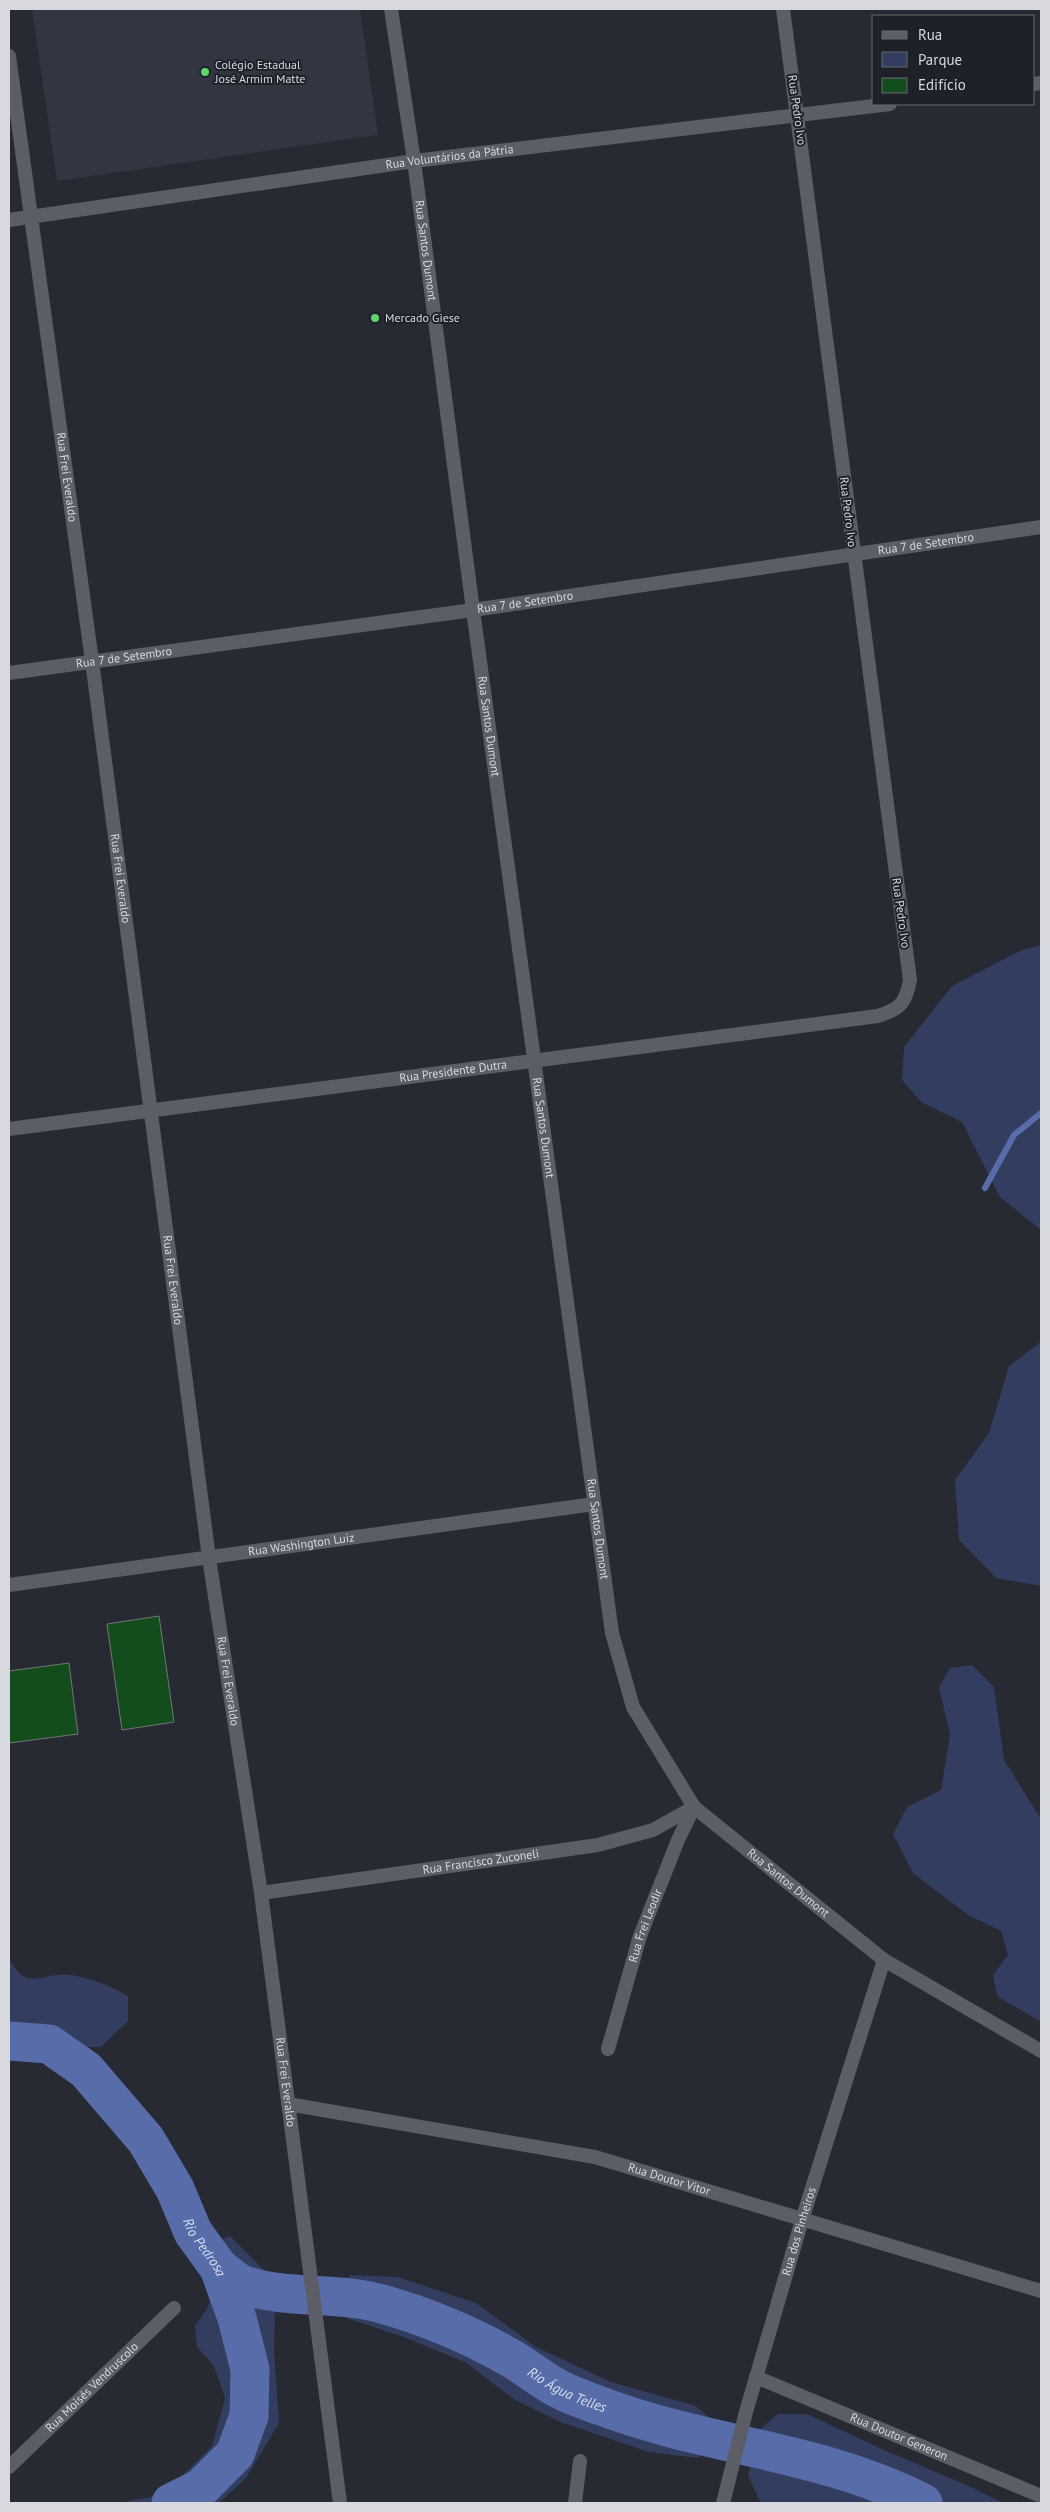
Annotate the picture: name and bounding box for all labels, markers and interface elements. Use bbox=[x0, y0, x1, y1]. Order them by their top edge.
legend bbox=[872, 15, 1035, 105]
text: Rua bbox=[918, 25, 942, 44]
text: Parque bbox=[918, 50, 962, 69]
place label: Colégio Estadual José Armim Matte bbox=[214, 57, 305, 86]
marker: Colégio Estadual José Armim Matte bbox=[199, 66, 211, 78]
street label: Rua Pedro Ivo bbox=[785, 74, 810, 146]
text: Edifício bbox=[918, 75, 966, 94]
street label: Rua Voluntários da Pátria bbox=[385, 141, 514, 172]
street label: Rua Santos Dumont bbox=[412, 199, 440, 302]
place label: Mercado Giese bbox=[385, 310, 460, 325]
marker: Mercado Giese bbox=[369, 312, 381, 324]
street label: Rua Frei Everaldo bbox=[54, 431, 81, 523]
street label: Rua Pedro Ivo bbox=[837, 476, 860, 548]
street label: Rua 7 de Setembro bbox=[877, 529, 975, 558]
street label: Rua 7 de Setembro bbox=[476, 587, 574, 616]
street label: Rua 7 de Setembro bbox=[75, 643, 173, 671]
street label: Rua Santos Dumont bbox=[475, 675, 504, 778]
street label: Rua Frei Everaldo bbox=[108, 833, 134, 924]
street label: Rua Pedro Ivo bbox=[889, 877, 914, 949]
street label: Rua Presidente Dutra bbox=[399, 1056, 508, 1085]
street label: Rua Santos Dumont bbox=[530, 1076, 558, 1179]
street label: Rua Frei Everaldo bbox=[160, 1234, 187, 1326]
street label: Rua Santos Dumont bbox=[584, 1478, 613, 1580]
street label: Rua Washington Luiz bbox=[247, 1529, 355, 1559]
street label: Rua Frei Everaldo bbox=[214, 1635, 243, 1727]
street label: Rua Francisco Zuconeli bbox=[421, 1845, 540, 1877]
street label: Rua Santos Dumont bbox=[744, 1845, 833, 1920]
street label: Rua Frei Leodir bbox=[625, 1886, 665, 1964]
street label: Rua Frei Everaldo bbox=[273, 2036, 299, 2128]
street label: Rua Doutor Vitor bbox=[626, 2159, 712, 2198]
street label: Rua dos Pinheiros bbox=[778, 2185, 819, 2277]
water label: Rio Pedrosa bbox=[179, 2215, 230, 2279]
street label: Rua Moisés Vendruscolo bbox=[42, 2339, 141, 2435]
water label: Rio Água Telles bbox=[524, 2363, 609, 2416]
street label: Rua Doutor Generon bbox=[848, 2409, 950, 2463]

